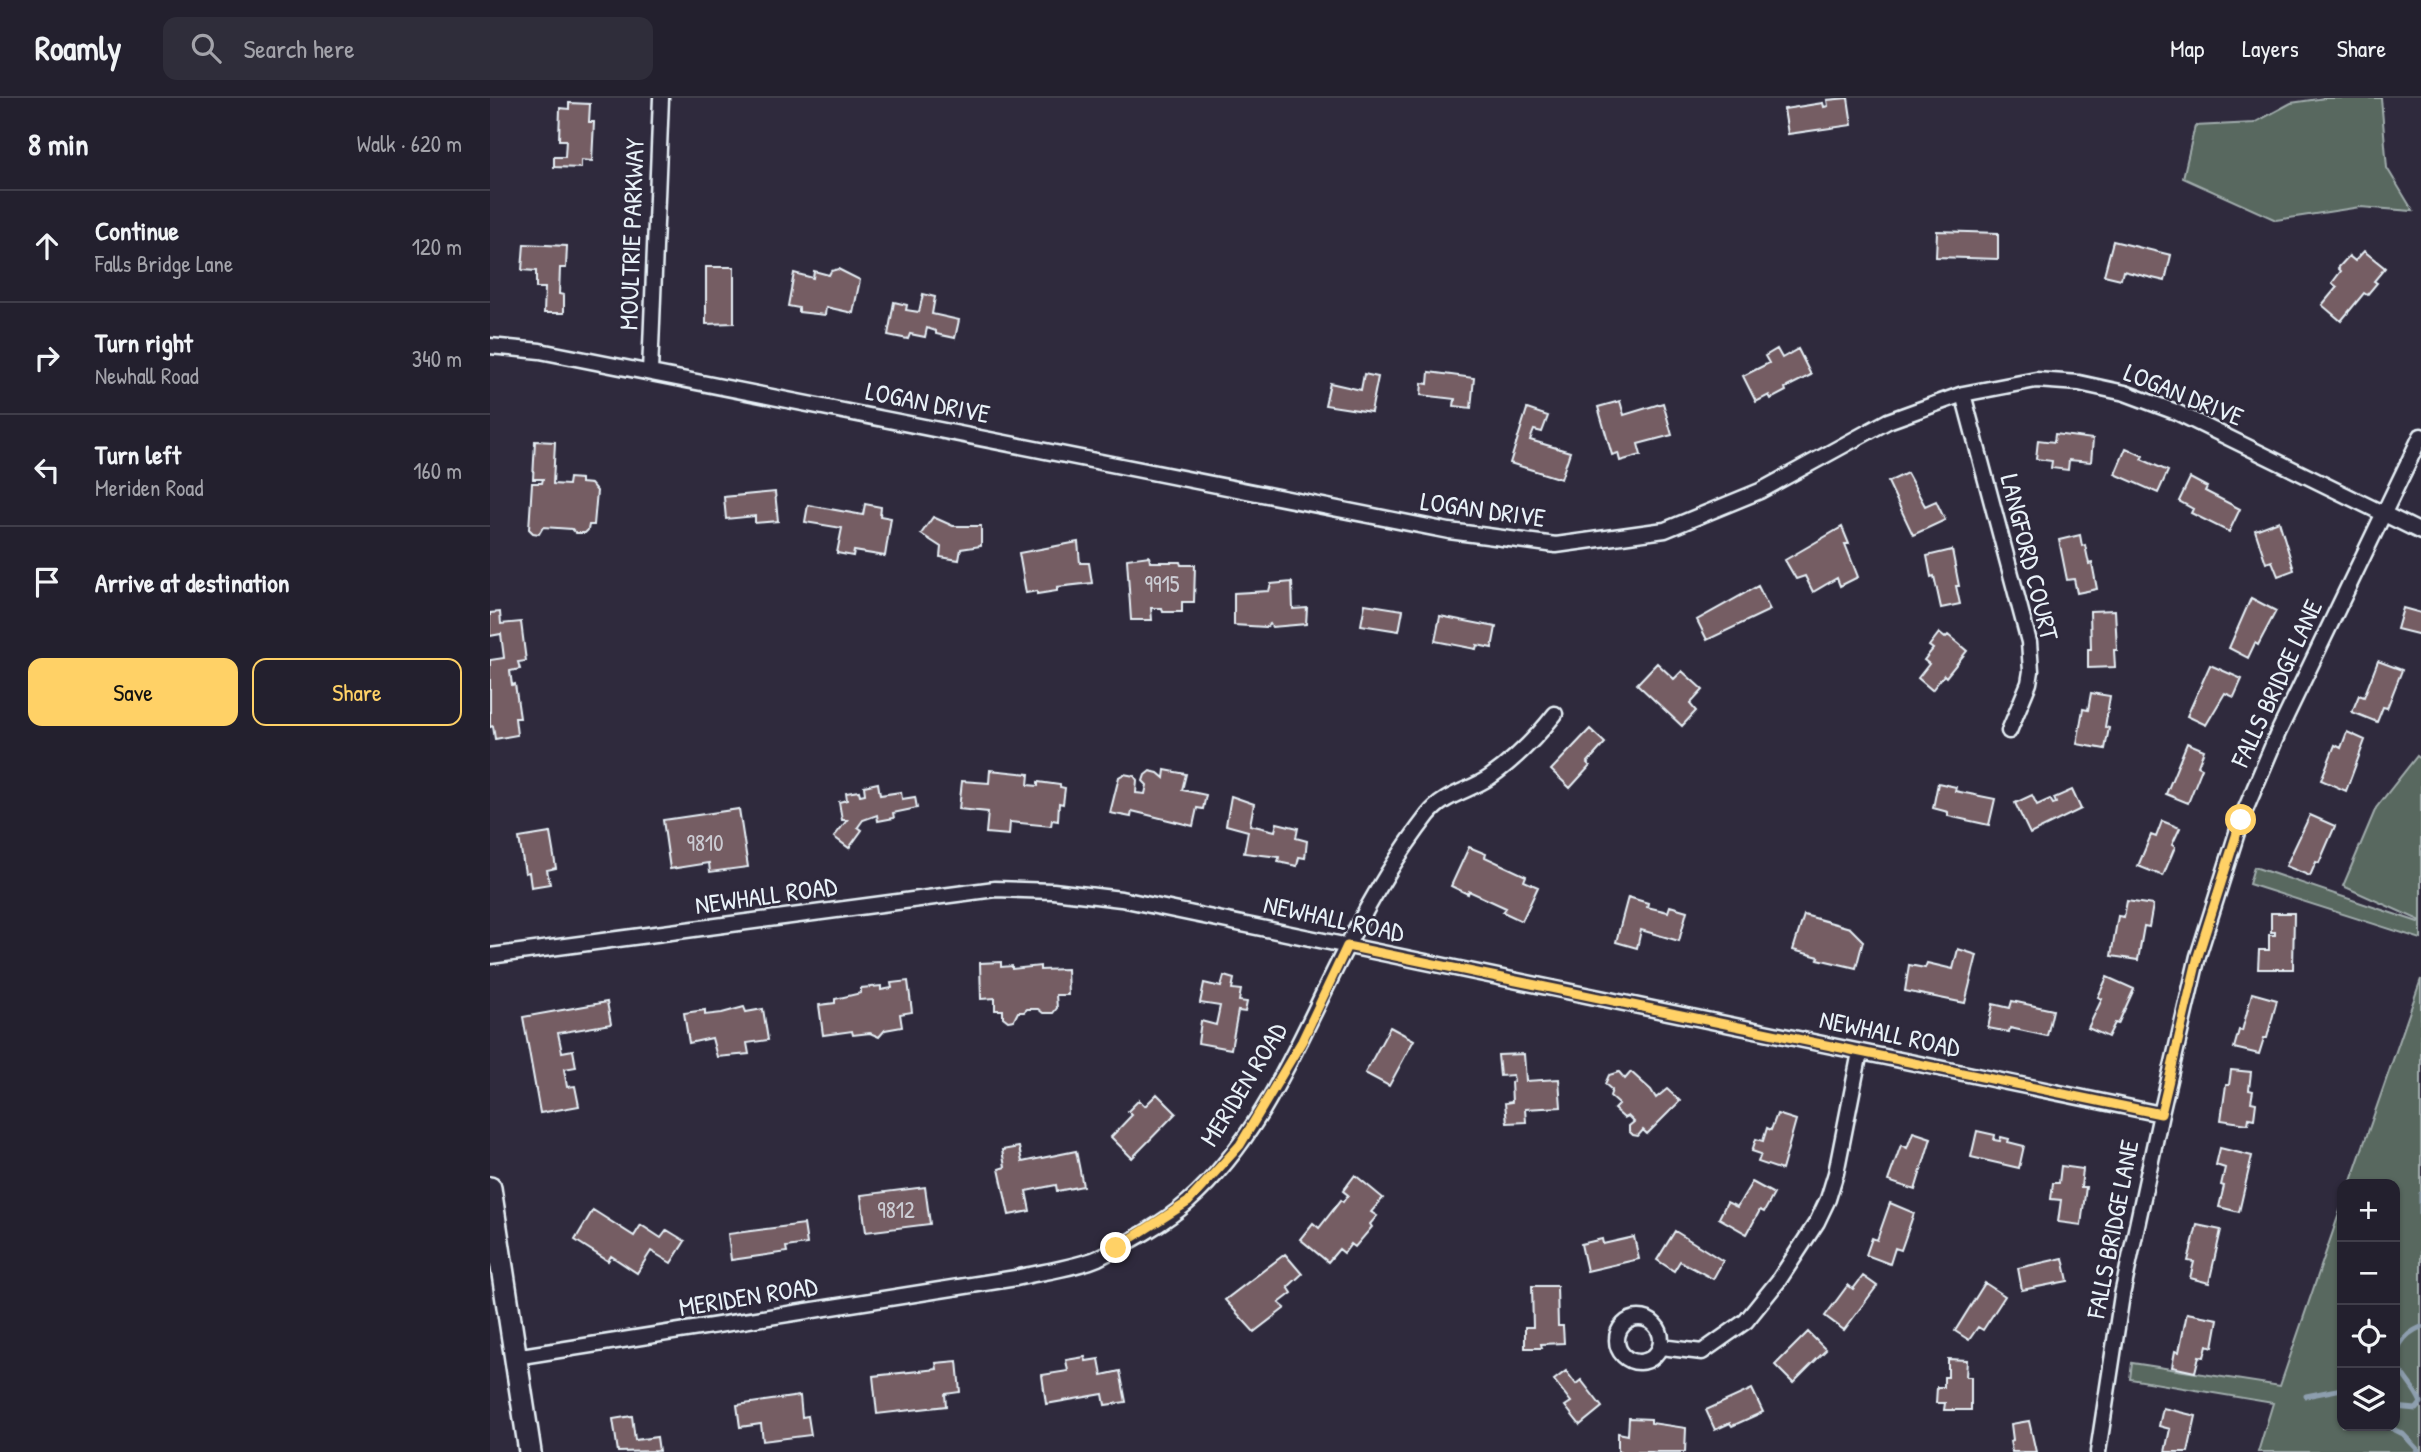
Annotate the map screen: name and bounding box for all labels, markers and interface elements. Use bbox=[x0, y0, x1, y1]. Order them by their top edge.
search box bbox=[163, 17, 653, 80]
text: Roamly bbox=[35, 26, 121, 70]
icon: search bbox=[187, 29, 225, 67]
text: Search here bbox=[243, 31, 355, 66]
text: Map bbox=[2170, 32, 2204, 64]
text: Layers bbox=[2242, 32, 2299, 64]
text: Share bbox=[2337, 32, 2386, 64]
text: 8 min bbox=[28, 124, 89, 164]
text: Walk · 620 m bbox=[357, 128, 462, 159]
street label: MOULTRIE PARKWAY bbox=[610, 137, 652, 331]
text: Continue bbox=[95, 213, 179, 248]
icon: ahead bbox=[28, 227, 66, 265]
text: 120 m bbox=[412, 231, 462, 262]
text: Falls Bridge Lane bbox=[95, 248, 233, 279]
text: Turn right bbox=[95, 325, 193, 360]
icon: right bbox=[28, 339, 66, 377]
text: 340 m bbox=[412, 343, 462, 374]
street label: LOGAN DRIVE bbox=[2119, 354, 2249, 434]
text: Newhall Road bbox=[95, 360, 199, 391]
street label: LOGAN DRIVE bbox=[863, 373, 993, 431]
text: Turn left bbox=[95, 437, 181, 472]
icon: left bbox=[28, 451, 66, 489]
text: 160 m bbox=[413, 455, 462, 486]
street label: LANGFORD COURT bbox=[1992, 470, 2068, 645]
text: Meriden Road bbox=[95, 472, 203, 503]
street label: LOGAN DRIVE bbox=[1418, 483, 1548, 535]
icon: arrive bbox=[28, 563, 66, 601]
text: Arrive at destination bbox=[95, 565, 290, 600]
house number: 9915 bbox=[1145, 568, 1180, 599]
street label: FALLS BRIDGE LANE bbox=[2222, 593, 2330, 773]
button: Save bbox=[28, 658, 238, 726]
button: Share bbox=[252, 658, 462, 726]
route start bbox=[2225, 804, 2256, 835]
house number: 9810 bbox=[686, 827, 724, 858]
street label: NEWHALL ROAD bbox=[693, 868, 840, 922]
street label: NEWHALL ROAD bbox=[1261, 886, 1408, 950]
street label: NEWHALL ROAD bbox=[1817, 1001, 1964, 1065]
street label: MERIDEN ROAD bbox=[1191, 1015, 1295, 1153]
street label: FALLS BRIDGE LANE bbox=[2077, 1136, 2147, 1322]
map controls bbox=[2337, 1179, 2400, 1431]
button: + bbox=[2337, 1179, 2400, 1242]
house number: 9812 bbox=[877, 1194, 915, 1225]
route end bbox=[1100, 1232, 1131, 1263]
button: − bbox=[2337, 1242, 2400, 1305]
street label: MERIDEN ROAD bbox=[676, 1268, 820, 1324]
button: locate bbox=[2337, 1305, 2400, 1368]
button: layers bbox=[2337, 1368, 2400, 1431]

